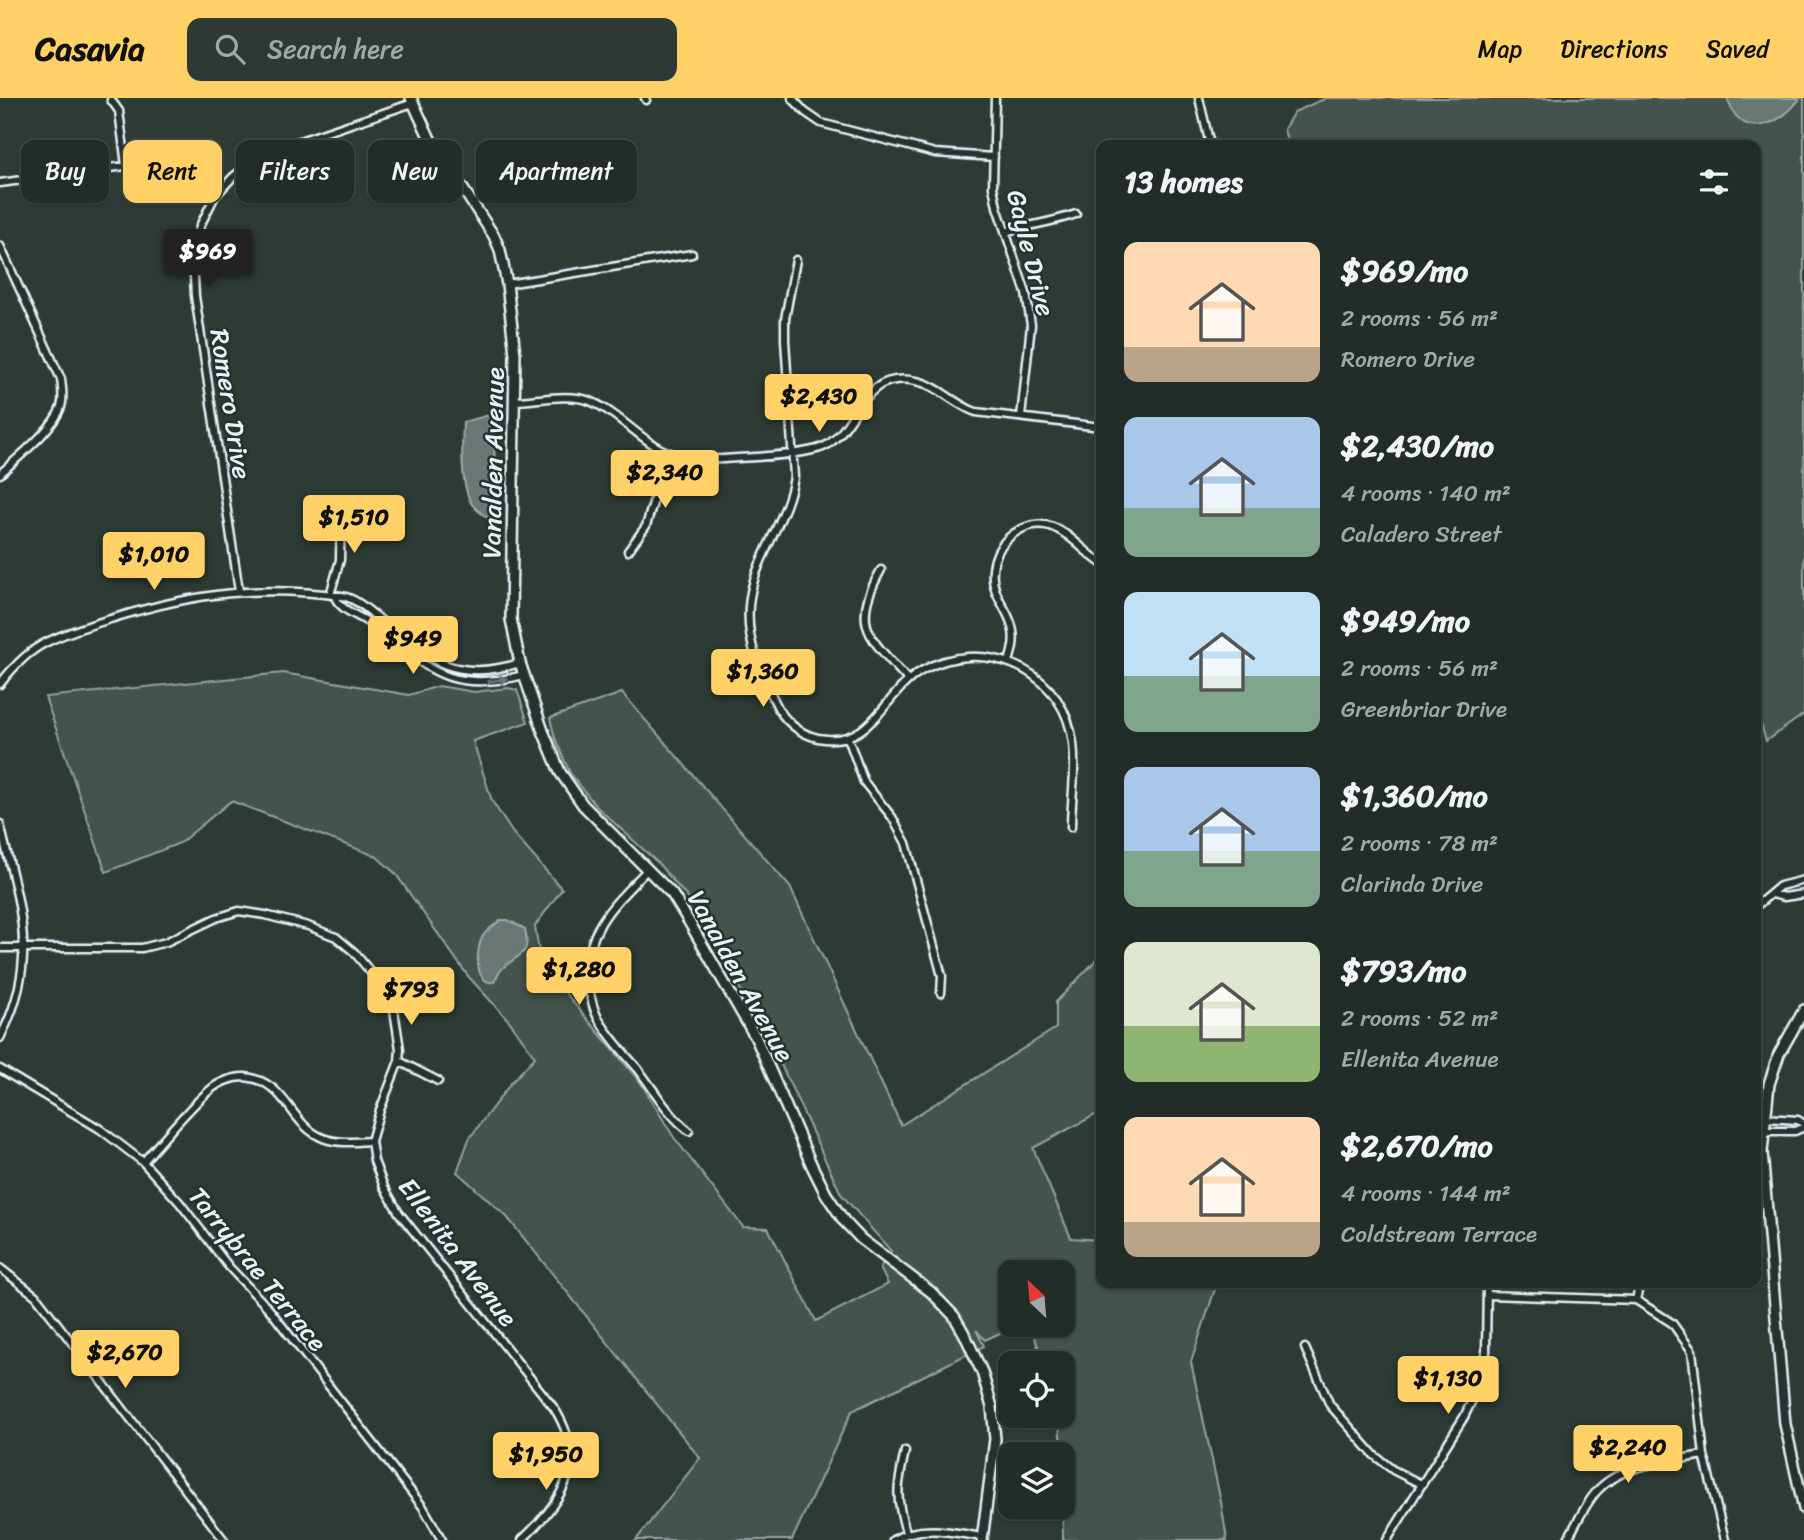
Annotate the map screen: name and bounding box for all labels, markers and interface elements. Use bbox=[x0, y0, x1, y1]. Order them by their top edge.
search box bbox=[187, 18, 677, 81]
text: Casavia bbox=[35, 20, 145, 78]
text: Search here bbox=[267, 26, 404, 72]
text: Map bbox=[1478, 28, 1522, 70]
text: Directions bbox=[1560, 28, 1668, 70]
text: Saved bbox=[1706, 28, 1769, 70]
icon: search bbox=[211, 30, 249, 68]
chip: Buy bbox=[21, 140, 109, 203]
chip: Rent bbox=[123, 140, 222, 203]
chip: Filters bbox=[236, 140, 354, 203]
chip: New bbox=[368, 140, 462, 203]
chip: Apartment bbox=[476, 140, 637, 203]
text: 13 homes bbox=[1124, 155, 1243, 209]
icon: filters bbox=[1695, 163, 1733, 201]
street label: Gayle Drive bbox=[993, 185, 1069, 321]
pin: $969 bbox=[167, 230, 249, 289]
text: $969 bbox=[180, 231, 236, 272]
text: $969/mo bbox=[1341, 244, 1468, 298]
icon: home bbox=[1180, 270, 1264, 354]
text: 2 rooms · 56 m² bbox=[1341, 298, 1498, 339]
street label: Romero Drive bbox=[196, 326, 266, 482]
text: Romero Drive bbox=[1341, 339, 1475, 380]
street label: Vanalden Avenue bbox=[468, 367, 518, 559]
pin: $2,430 bbox=[762, 374, 876, 434]
text: $2,430 bbox=[781, 376, 857, 417]
text: $2,430/mo bbox=[1341, 419, 1494, 473]
icon: home bbox=[1180, 445, 1264, 529]
pin: $2,340 bbox=[608, 450, 722, 510]
text: $2,340 bbox=[627, 452, 703, 493]
text: 4 rooms · 140 m² bbox=[1341, 473, 1511, 514]
pin: $1,510 bbox=[297, 496, 411, 555]
text: $1,510 bbox=[319, 497, 389, 538]
text: Caladero Street bbox=[1341, 514, 1501, 555]
pin: $1,010 bbox=[97, 532, 211, 592]
text: $1,010 bbox=[119, 534, 189, 575]
text: $949/mo bbox=[1341, 594, 1470, 648]
pin: $949 bbox=[372, 616, 454, 676]
text: $949 bbox=[384, 618, 442, 659]
icon: home bbox=[1180, 620, 1264, 704]
text: 2 rooms · 56 m² bbox=[1341, 648, 1498, 689]
pin: $1,360 bbox=[706, 650, 820, 709]
text: $1,360 bbox=[727, 651, 799, 692]
one-way arrow bbox=[487, 674, 509, 685]
text: Greenbriar Drive bbox=[1341, 689, 1507, 730]
text: $1,360/mo bbox=[1341, 769, 1488, 823]
icon: home bbox=[1180, 795, 1264, 879]
text: 2 rooms · 78 m² bbox=[1341, 823, 1498, 864]
text: Clarinda Drive bbox=[1341, 864, 1483, 905]
street label: Vanalden Avenue bbox=[675, 881, 808, 1071]
text: $793/mo bbox=[1341, 944, 1466, 998]
pin: $1,280 bbox=[522, 948, 636, 1007]
text: $1,280 bbox=[542, 949, 616, 990]
pin: $793 bbox=[370, 968, 452, 1027]
text: $793 bbox=[383, 969, 439, 1010]
icon: home bbox=[1180, 970, 1264, 1054]
text: 2 rooms · 52 m² bbox=[1341, 998, 1498, 1039]
text: Ellenita Avenue bbox=[1341, 1039, 1499, 1080]
text: $2,670/mo bbox=[1341, 1119, 1493, 1173]
icon: home bbox=[1180, 1145, 1264, 1229]
street label: Ellenita Avenue bbox=[386, 1167, 530, 1337]
text: 4 rooms · 144 m² bbox=[1341, 1173, 1511, 1214]
street label: Tarrybrae Terrace bbox=[176, 1176, 340, 1362]
text: Coldstream Terrace bbox=[1341, 1214, 1537, 1255]
north arrow bbox=[998, 1260, 1074, 1337]
map controls bbox=[998, 1260, 1075, 1519]
pin: $2,670 bbox=[68, 1330, 182, 1390]
text: $2,670 bbox=[87, 1332, 163, 1373]
button: locate bbox=[998, 1351, 1075, 1428]
pin: $1,130 bbox=[1391, 1356, 1505, 1416]
text: $1,130 bbox=[1414, 1358, 1482, 1399]
pin: $2,240 bbox=[1571, 1426, 1685, 1485]
text: $2,240 bbox=[1589, 1427, 1667, 1468]
pin: $1,950 bbox=[489, 1432, 603, 1492]
text: $1,950 bbox=[509, 1434, 583, 1475]
button: layers bbox=[998, 1442, 1075, 1519]

